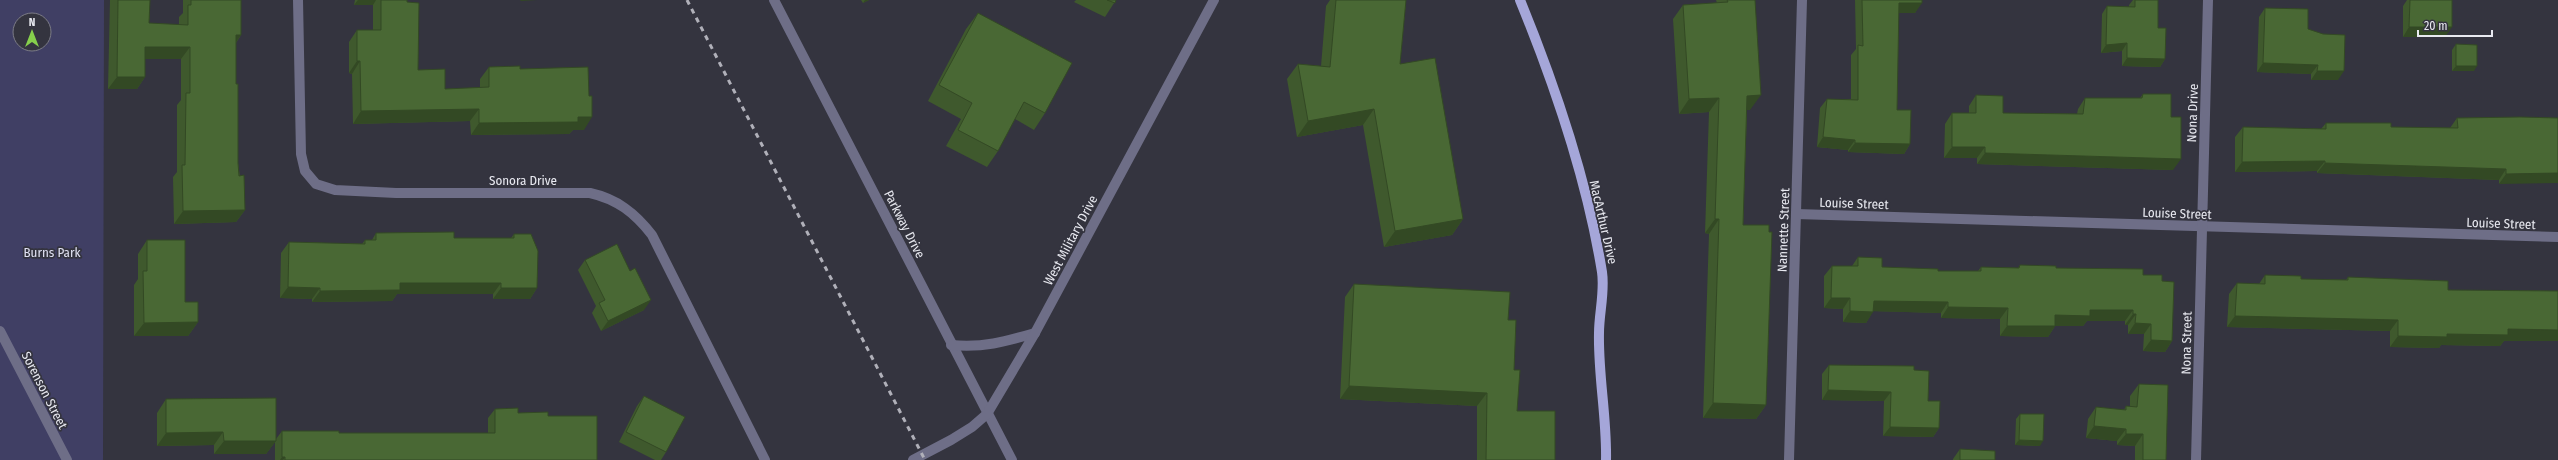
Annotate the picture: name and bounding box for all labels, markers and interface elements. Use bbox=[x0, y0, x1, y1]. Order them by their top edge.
north arrow bbox=[12, 12, 52, 52]
scale bar bbox=[2418, 12, 2492, 38]
text: N bbox=[29, 16, 35, 29]
text: 20 m bbox=[2424, 19, 2448, 33]
street label: Nona Drive bbox=[2184, 84, 2201, 143]
street label: Sonora Drive bbox=[489, 173, 557, 188]
street label: MacArthur Drive bbox=[1587, 179, 1620, 265]
street label: Nannette Street bbox=[1775, 187, 1792, 272]
street label: Parkway Drive bbox=[881, 188, 928, 261]
street label: West Military Drive bbox=[1040, 193, 1100, 288]
street label: Louise Street bbox=[1819, 195, 1890, 212]
street label: Louise Street bbox=[2142, 205, 2213, 222]
street label: Louise Street bbox=[2466, 215, 2537, 232]
park label: Burns Park bbox=[24, 245, 81, 260]
street label: Nona Street bbox=[2178, 311, 2195, 375]
street label: Sorenson Street bbox=[19, 349, 71, 432]

